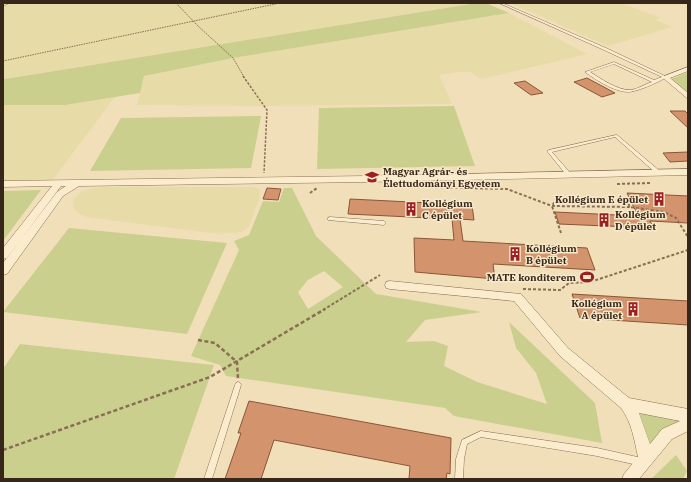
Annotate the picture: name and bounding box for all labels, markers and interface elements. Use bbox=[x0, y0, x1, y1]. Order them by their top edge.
place label: Magyar Agrár- és Élettudományi Egyetem bbox=[383, 165, 501, 190]
school or university icon: Magyar Agrár- és Élettudományi Egyetem bbox=[364, 169, 380, 185]
building icon: Kollégium E épület bbox=[651, 191, 667, 207]
place label: Kollégium E épület bbox=[555, 193, 648, 206]
place label: Kollégium C épület bbox=[422, 197, 473, 222]
building icon: Kollégium C épület bbox=[403, 201, 419, 217]
place label: Kollégium D épület bbox=[615, 208, 666, 233]
building icon: Kollégium D épület bbox=[596, 212, 612, 228]
place label: Kollégium B épület bbox=[526, 242, 577, 267]
building icon: Kollégium B épület bbox=[507, 246, 523, 262]
sports icon: MATE konditerem bbox=[579, 269, 595, 285]
place label: MATE konditerem bbox=[487, 271, 576, 284]
place label: Kollégium A épület bbox=[571, 297, 622, 322]
building icon: Kollégium A épület bbox=[625, 301, 641, 317]

